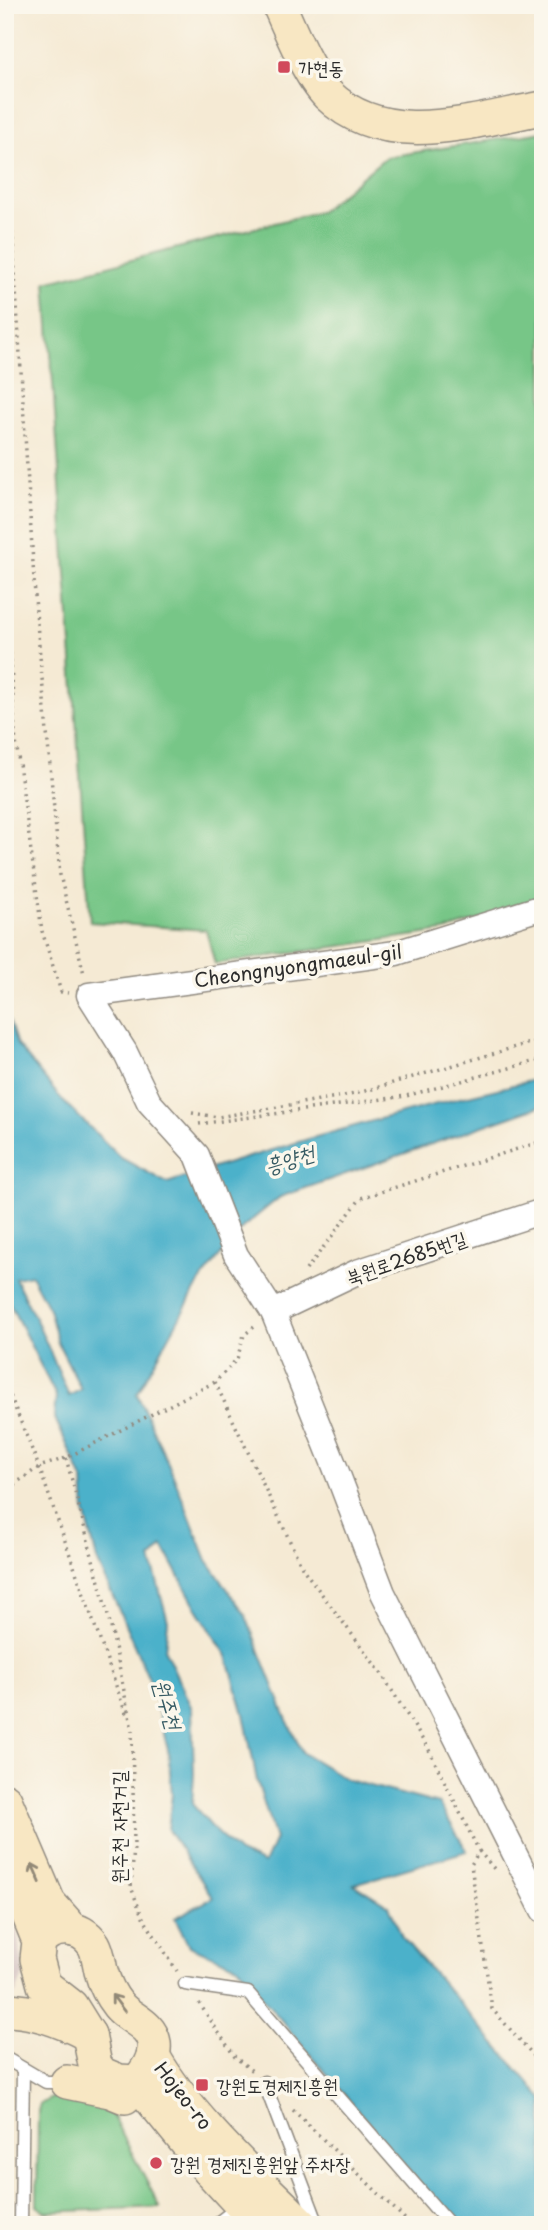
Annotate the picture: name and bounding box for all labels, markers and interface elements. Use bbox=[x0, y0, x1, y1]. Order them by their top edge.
place label: 가현동 bbox=[298, 53, 344, 81]
marker: 가현동 bbox=[276, 59, 292, 75]
street label: Cheongnyongmaeul-gil bbox=[192, 937, 404, 993]
water label: 흥양천 bbox=[260, 1135, 320, 1181]
street label: 북원로2685번길 bbox=[342, 1223, 470, 1291]
water label: 원주천 bbox=[147, 1675, 192, 1735]
street label: 원주천 자전거길 bbox=[104, 1770, 132, 1884]
one-way arrow bbox=[29, 1863, 42, 1884]
one-way arrow bbox=[111, 1994, 126, 2013]
street label: Hojeo-ro bbox=[148, 2055, 220, 2135]
place label: 강원도경제진흥원 bbox=[216, 2071, 338, 2099]
marker: 강원도경제진흥원 bbox=[194, 2077, 210, 2093]
place label: 강원 경제진흥원앞 주차장 bbox=[170, 2149, 351, 2177]
marker: 강원 경제진흥원앞 주차장 bbox=[148, 2155, 164, 2171]

